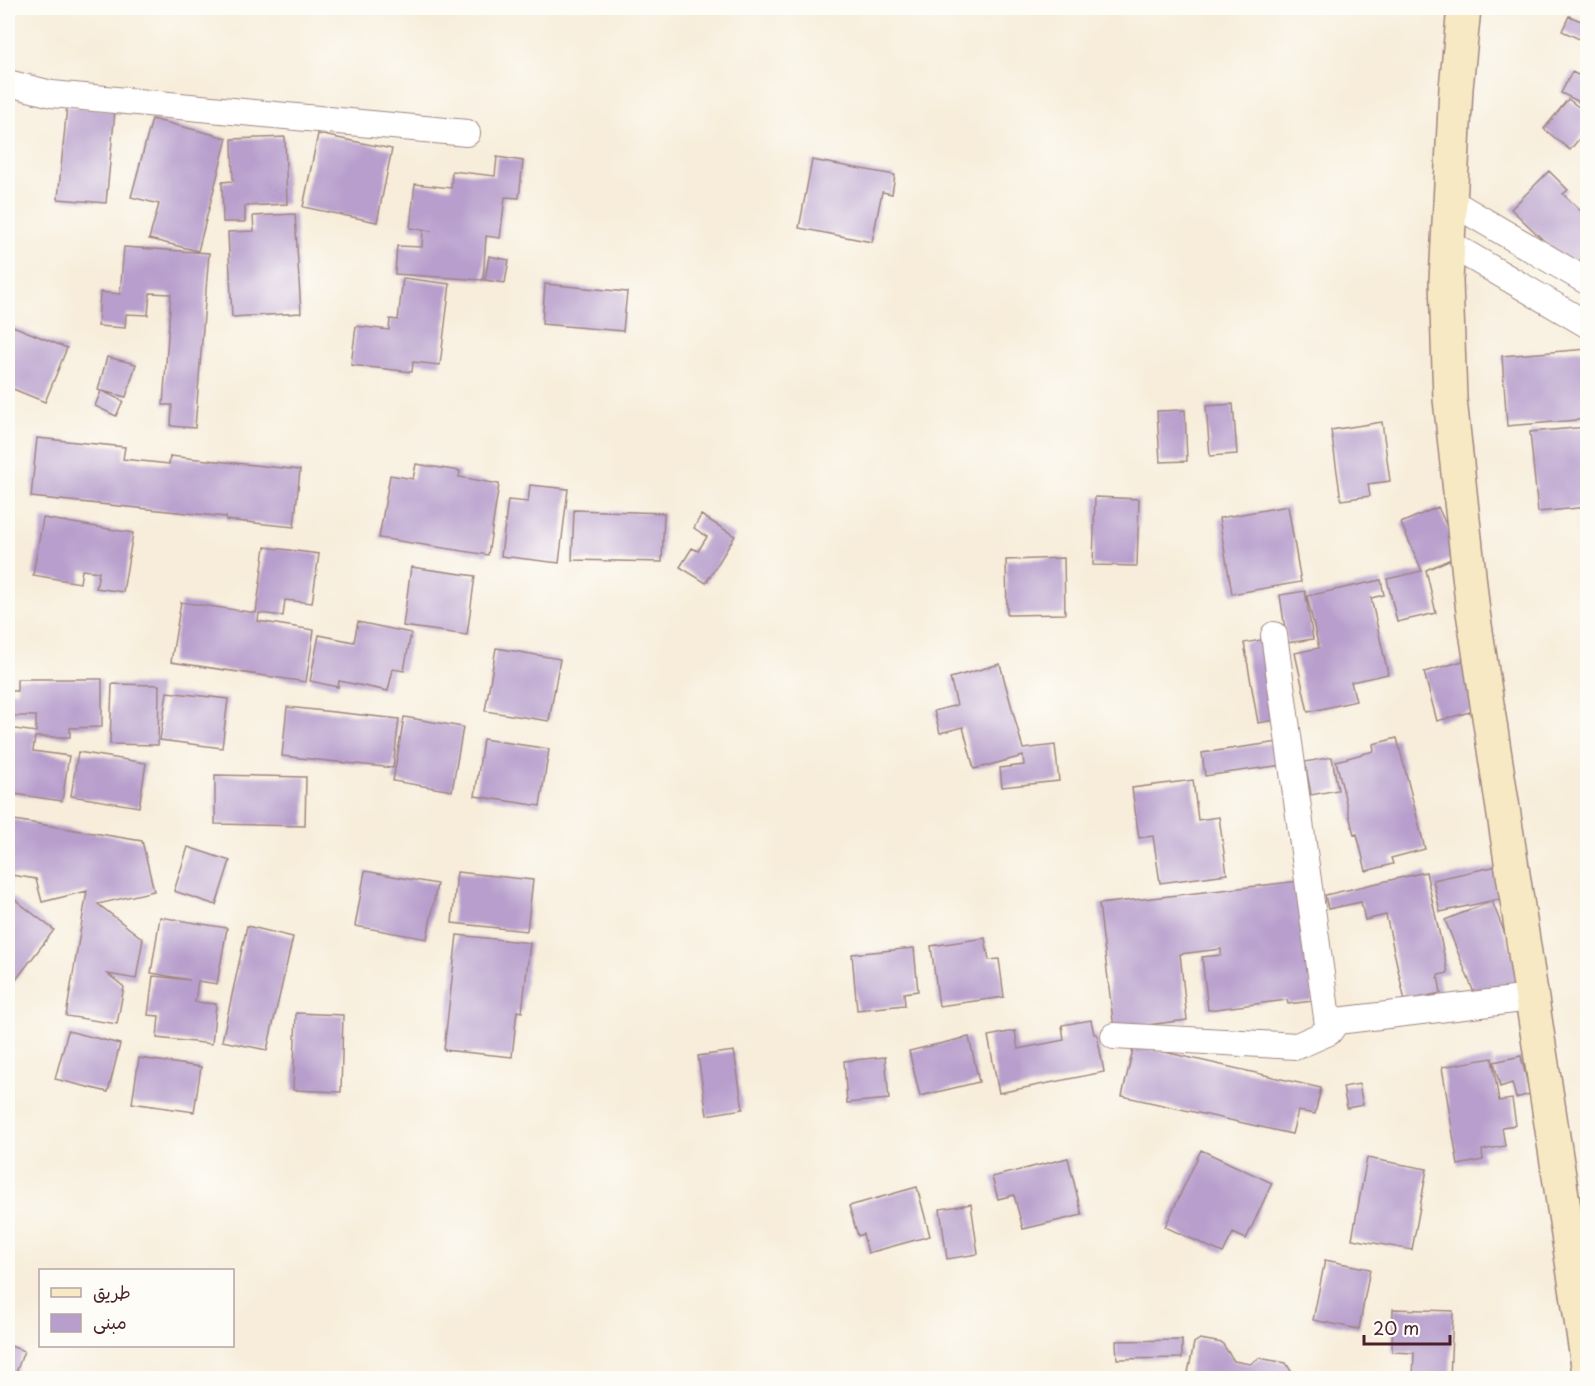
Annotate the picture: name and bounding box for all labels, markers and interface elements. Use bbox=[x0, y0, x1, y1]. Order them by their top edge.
legend bbox=[39, 1269, 234, 1347]
text: طريق bbox=[93, 1278, 131, 1305]
text: مبنى bbox=[93, 1308, 127, 1335]
scale bar bbox=[1364, 1308, 1450, 1346]
text: 20 m bbox=[1373, 1314, 1419, 1341]

